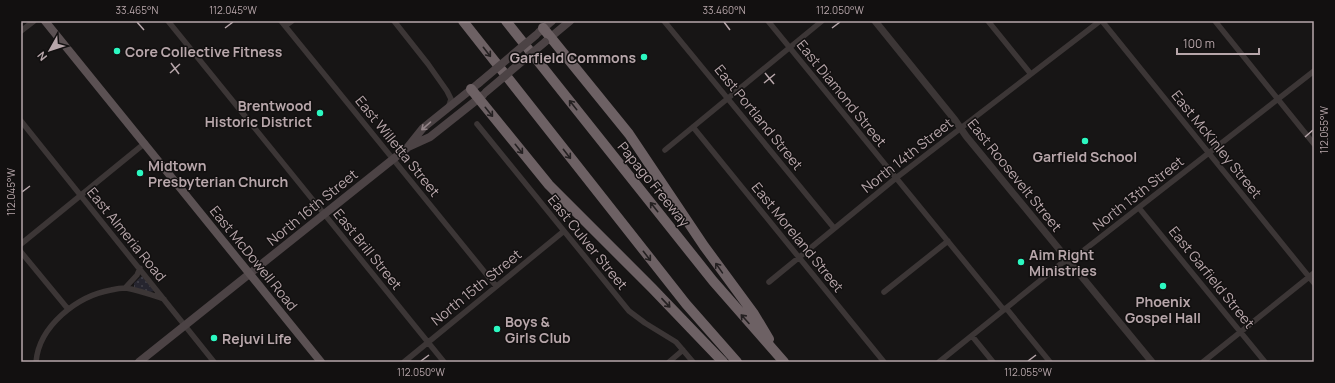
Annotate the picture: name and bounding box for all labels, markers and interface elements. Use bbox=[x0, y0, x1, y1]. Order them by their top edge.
text: 33.465°N bbox=[116, 3, 159, 17]
text: 112.045°W bbox=[209, 3, 257, 17]
text: 33.460°N bbox=[702, 3, 746, 17]
text: 112.050°W bbox=[816, 3, 865, 17]
north arrow bbox=[30, 30, 70, 70]
scale bar bbox=[1177, 30, 1259, 56]
text: 100 m bbox=[1183, 35, 1215, 52]
street label: East Diamond Street bbox=[793, 36, 891, 151]
place label: Core Collective Fitness bbox=[125, 42, 283, 61]
marker: Core Collective Fitness bbox=[112, 46, 122, 56]
one-way arrow bbox=[483, 46, 491, 57]
place label: Garfield Commons bbox=[510, 48, 636, 67]
text: N bbox=[33, 49, 50, 64]
marker: Garfield Commons bbox=[639, 52, 649, 62]
street label: East Portland Street bbox=[711, 60, 808, 174]
street label: East McKinley Street bbox=[1168, 86, 1267, 202]
street label: East Willetta Street bbox=[351, 92, 445, 201]
place label: Brentwood Historic District bbox=[205, 96, 312, 131]
one-way arrow bbox=[569, 100, 577, 111]
text: 112.055°W bbox=[1317, 106, 1331, 154]
one-way arrow bbox=[484, 107, 493, 117]
marker: Brentwood Historic District bbox=[315, 108, 325, 118]
street label: North 14th Street bbox=[857, 113, 957, 197]
street label: East Roosevelt Street bbox=[964, 115, 1067, 236]
one-way arrow bbox=[421, 121, 431, 130]
marker: Garfield School bbox=[1080, 136, 1090, 146]
street label: Papago Freeway bbox=[614, 137, 695, 231]
one-way arrow bbox=[515, 144, 523, 155]
place label: Garfield School bbox=[1033, 147, 1137, 166]
one-way arrow bbox=[563, 149, 571, 160]
street label: North 13th Street bbox=[1089, 151, 1188, 235]
place label: Midtown Presbyterian Church bbox=[148, 156, 288, 191]
street label: North 16th Street bbox=[263, 164, 362, 250]
text: 112.045°W bbox=[4, 168, 18, 216]
marker: Midtown Presbyterian Church bbox=[135, 168, 145, 178]
street label: East Moreland Street bbox=[748, 178, 848, 296]
street label: East Almeria Road bbox=[83, 183, 171, 285]
street label: East Culver Street bbox=[544, 191, 632, 294]
one-way arrow bbox=[650, 201, 659, 212]
street label: East McDowell Road bbox=[206, 202, 302, 314]
street label: East Brill Street bbox=[330, 205, 407, 294]
street label: East Garfield Street bbox=[1165, 222, 1259, 332]
street label: North 15th Street bbox=[427, 244, 525, 329]
place label: Aim Right Ministries bbox=[1029, 245, 1097, 280]
one-way arrow bbox=[643, 251, 652, 262]
marker: Aim Right Ministries bbox=[1016, 257, 1026, 267]
one-way arrow bbox=[715, 263, 723, 274]
marker: Phoenix Gospel Hall bbox=[1158, 281, 1168, 291]
place label: Phoenix Gospel Hall bbox=[1125, 292, 1201, 327]
one-way arrow bbox=[661, 297, 670, 307]
place label: Boys & Girls Club bbox=[505, 312, 571, 347]
one-way arrow bbox=[740, 313, 749, 324]
marker: Boys & Girls Club bbox=[492, 324, 502, 334]
place label: Rejuvi Life bbox=[222, 329, 292, 348]
marker: Rejuvi Life bbox=[209, 333, 219, 343]
text: 112.050°W bbox=[397, 365, 446, 379]
text: 112.055°W bbox=[1004, 365, 1052, 379]

